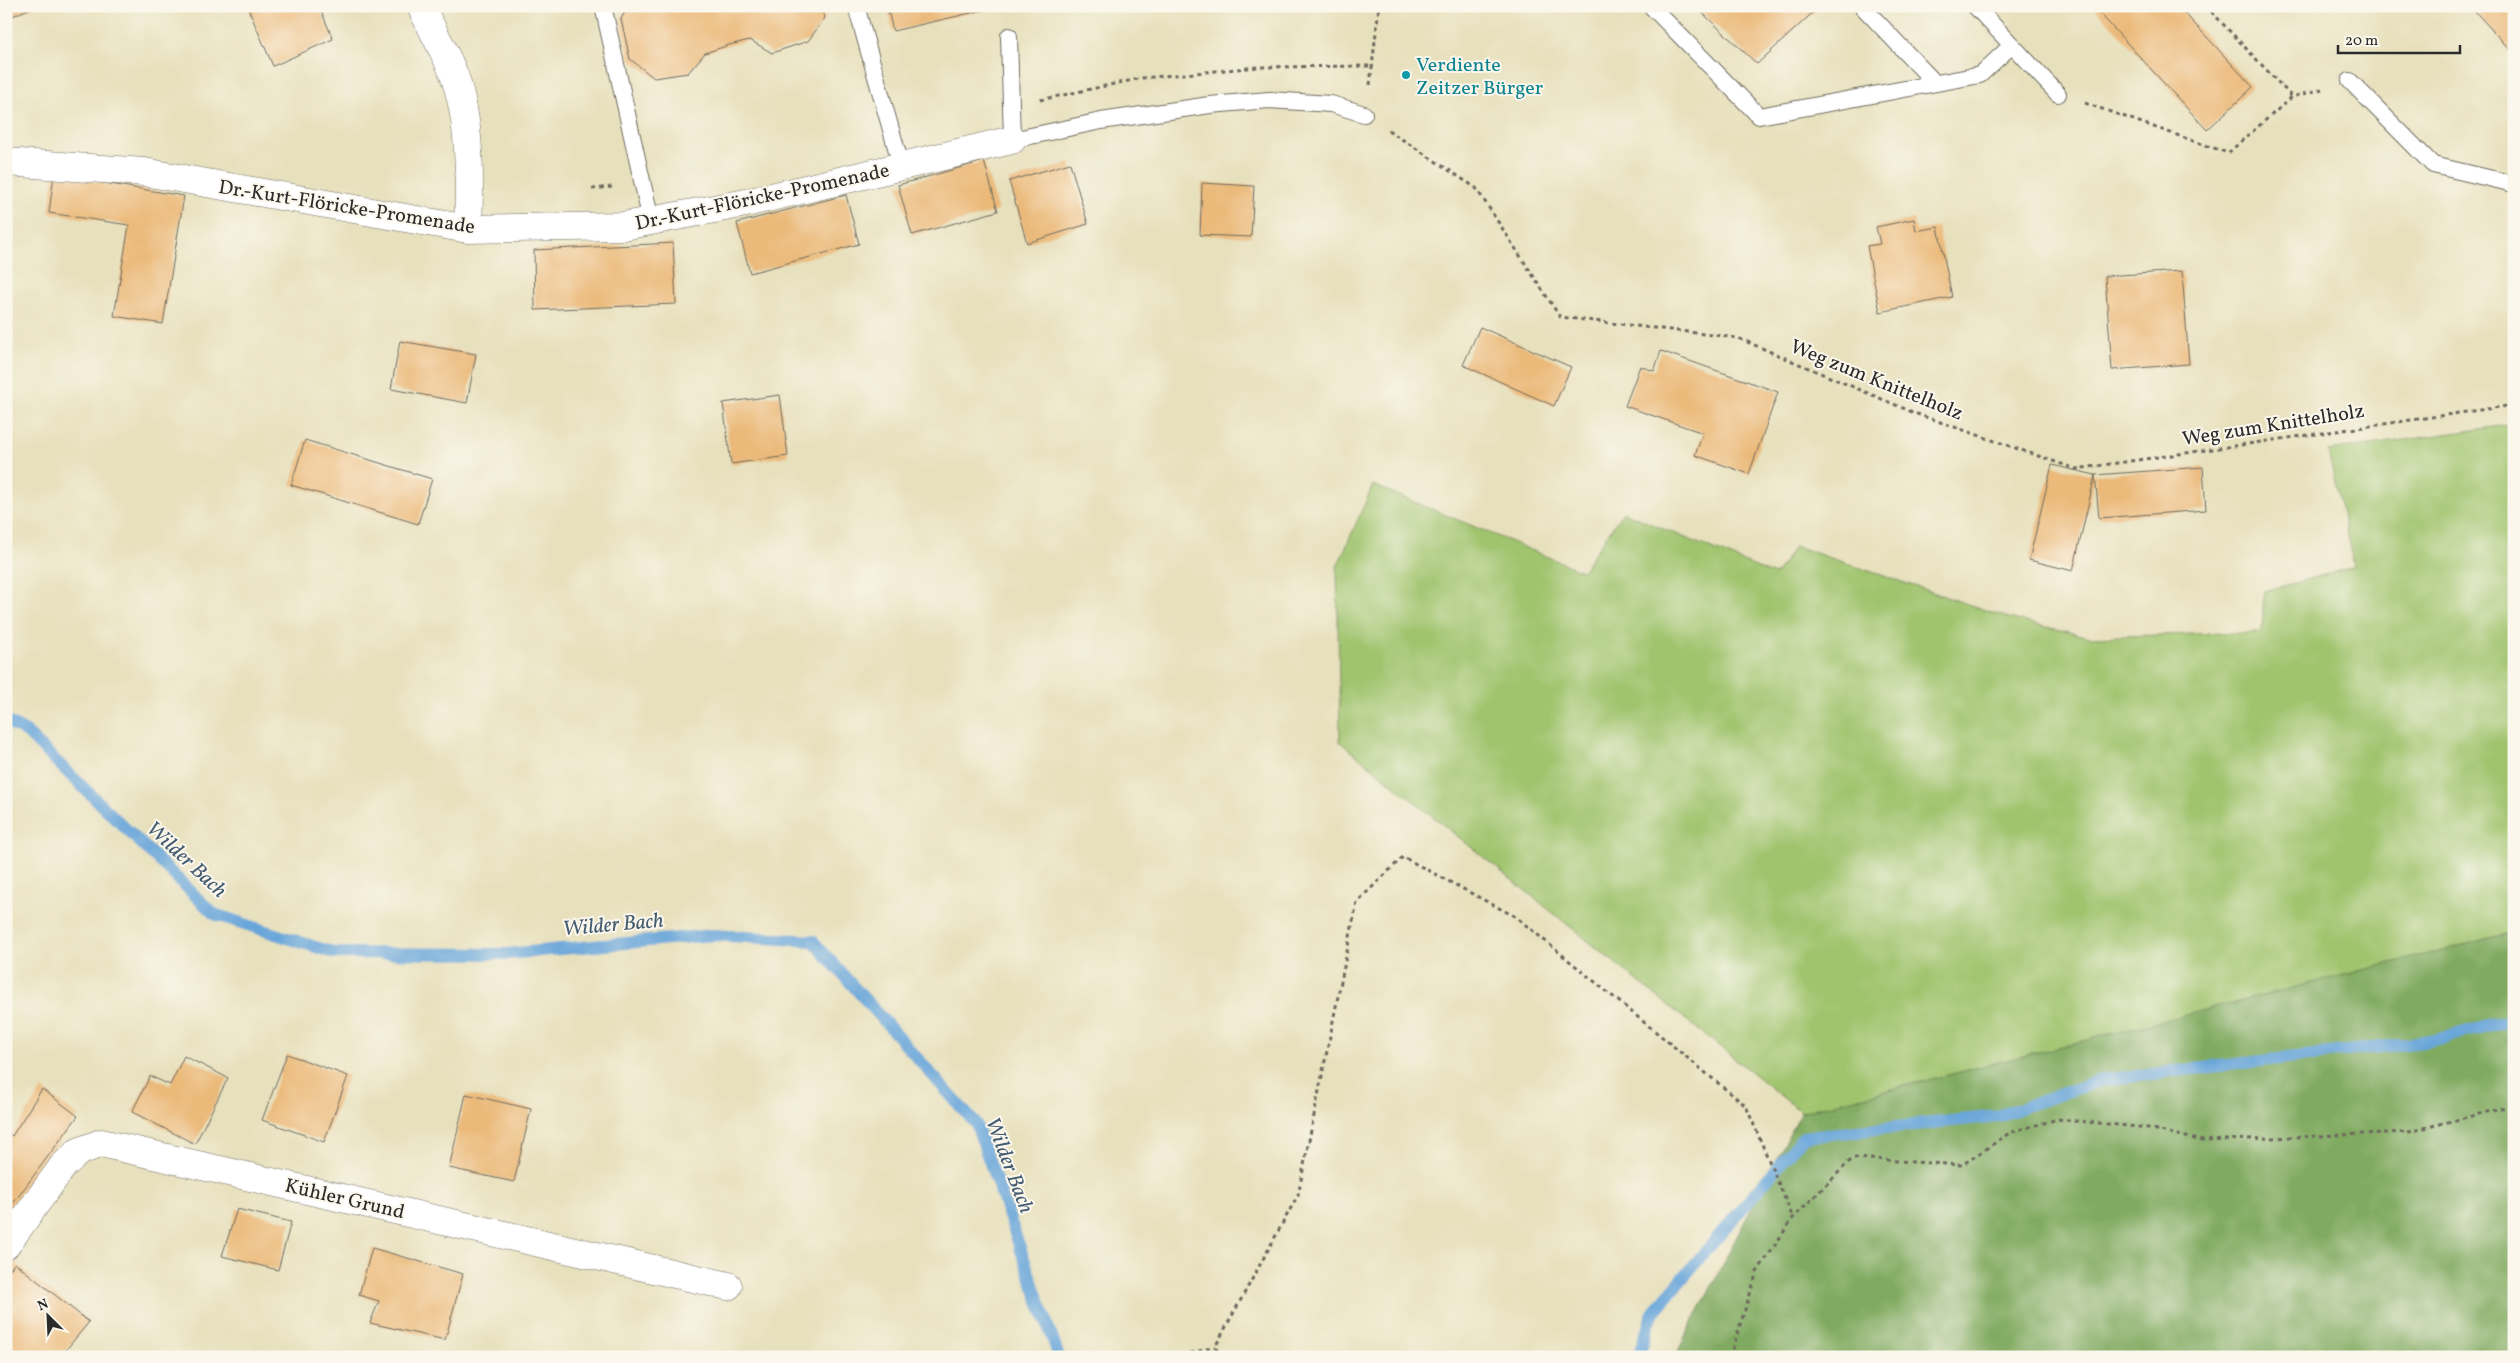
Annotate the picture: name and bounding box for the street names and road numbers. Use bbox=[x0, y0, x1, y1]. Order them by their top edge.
street label: Dr.-Kurt-Flöricke-Promenade bbox=[633, 157, 892, 239]
street label: Dr.-Kurt-Flöricke-Promenade bbox=[216, 174, 477, 242]
street label: Weg zum Knittelholz bbox=[1786, 333, 1967, 428]
street label: Weg zum Knittelholz bbox=[2180, 398, 2366, 454]
street label: Kühler Grund bbox=[282, 1173, 407, 1227]

